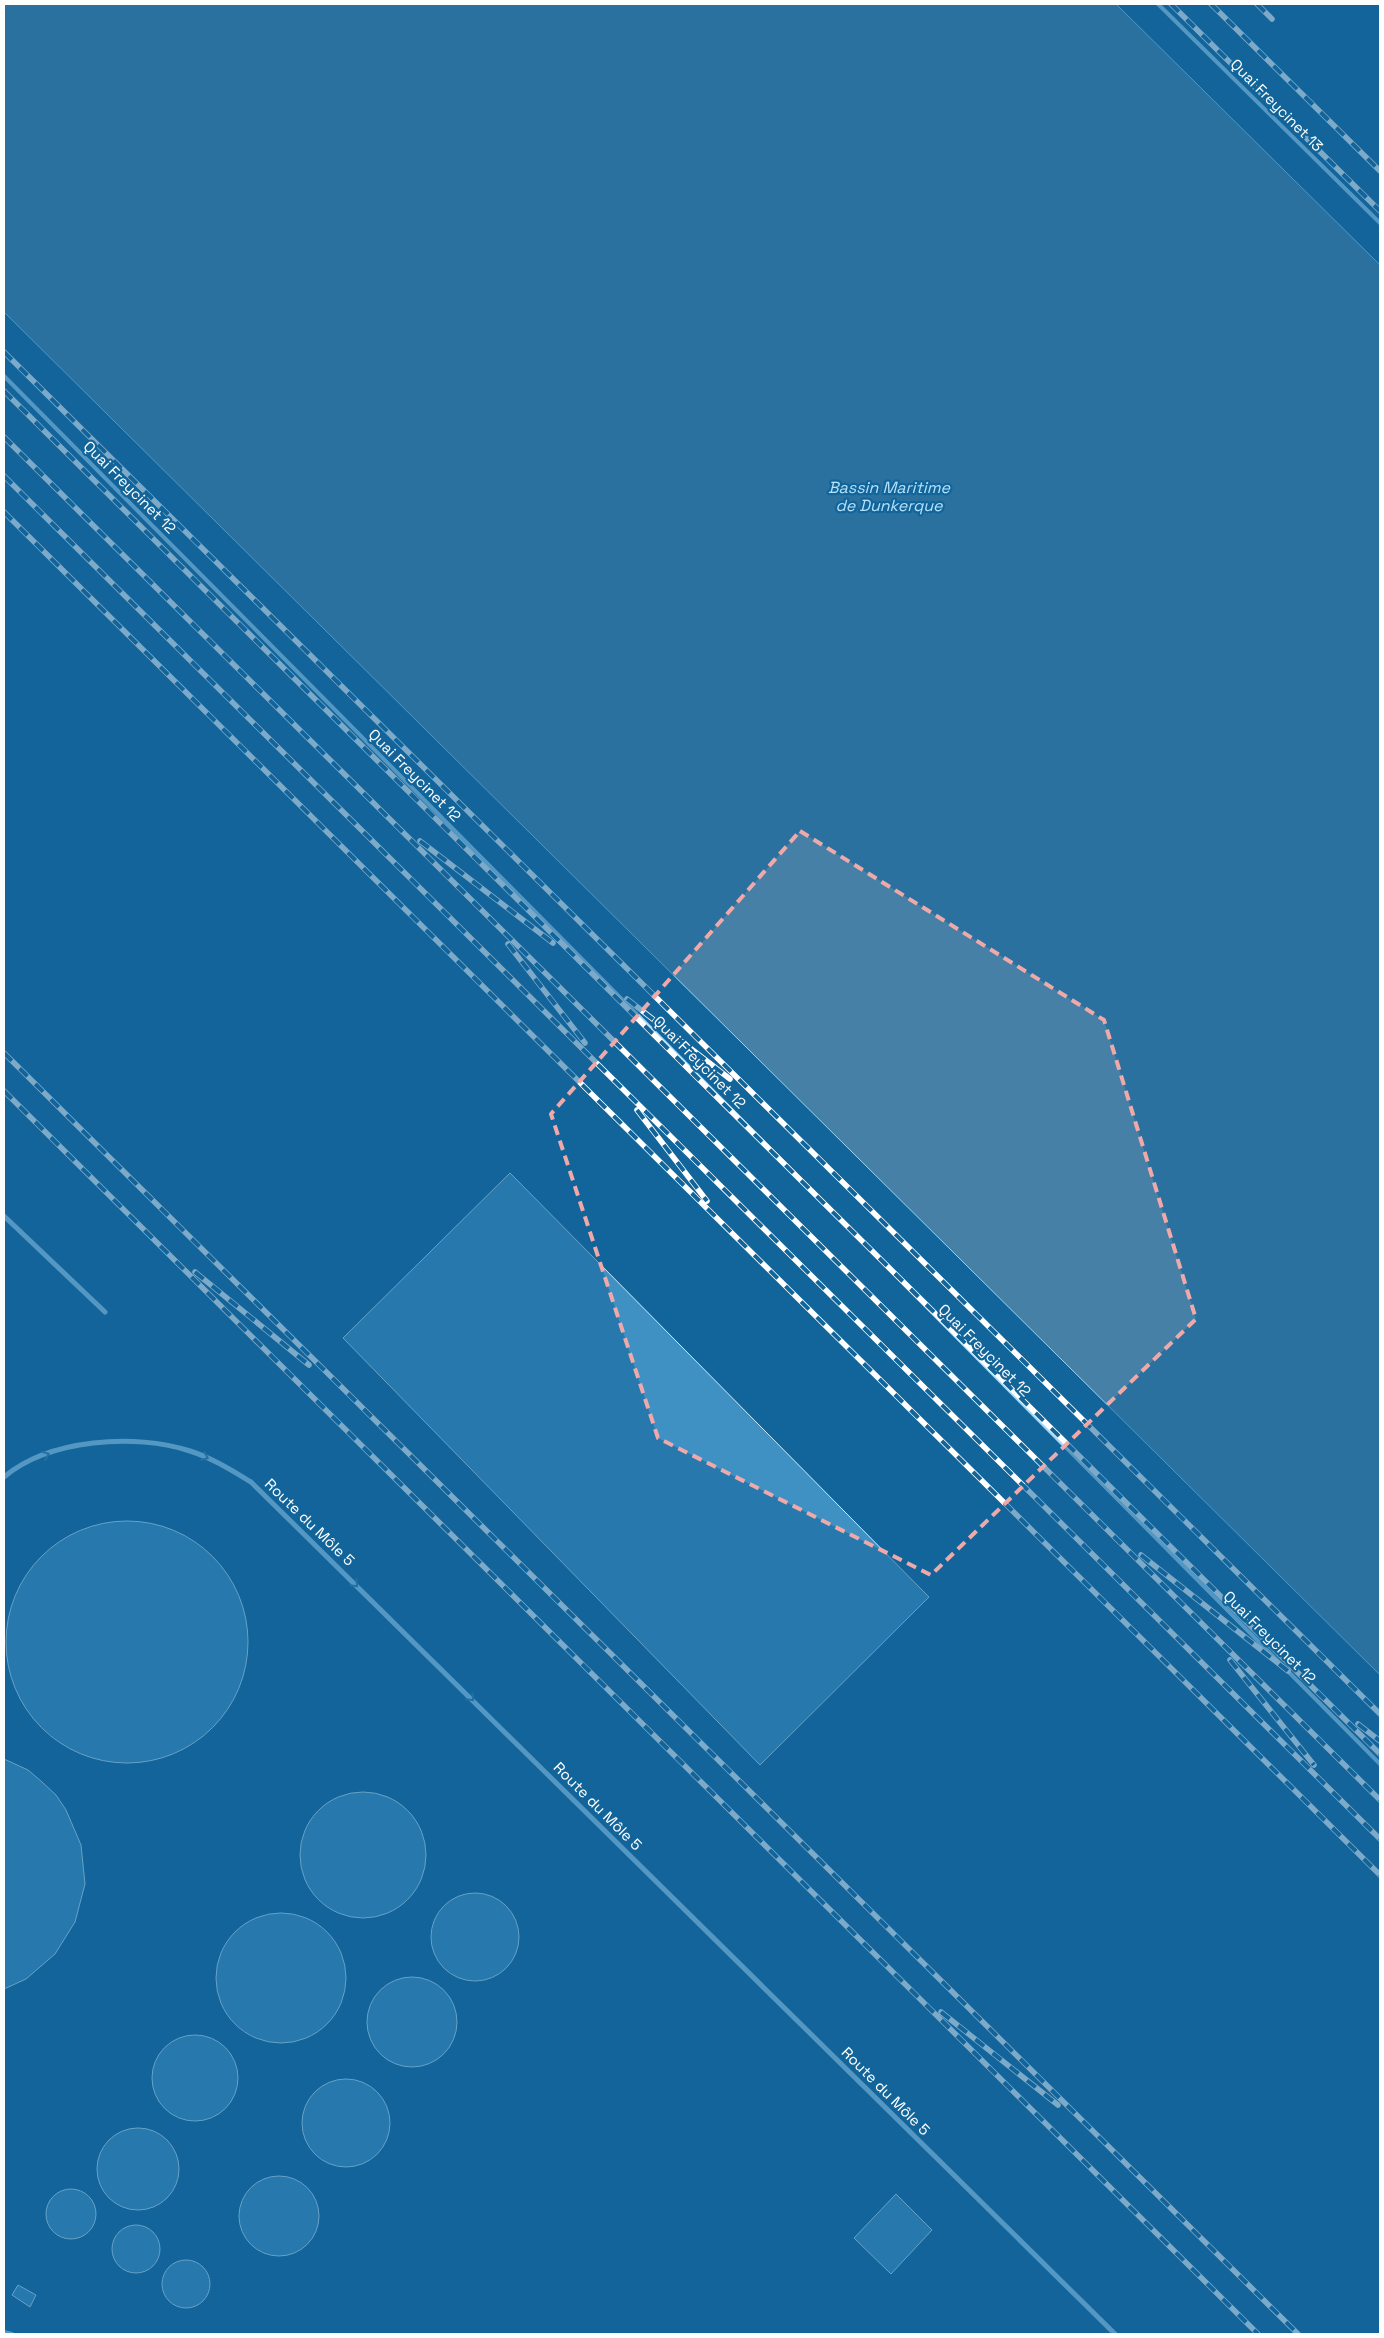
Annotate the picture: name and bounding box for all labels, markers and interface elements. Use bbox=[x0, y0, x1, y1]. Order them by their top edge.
street label: Quai Freycinet 13 bbox=[1227, 55, 1327, 155]
street label: Quai Freycinet 12 bbox=[80, 437, 180, 537]
water label: Bassin Maritime de Dunkerque bbox=[828, 477, 950, 516]
street label: Quai Freycinet 12 bbox=[365, 725, 465, 825]
street label: Quai Freycinet 12 bbox=[650, 1012, 750, 1112]
street label: Quai Freycinet 12 bbox=[935, 1300, 1035, 1400]
one-way arrow bbox=[42, 1450, 50, 1460]
one-way arrow bbox=[201, 1451, 209, 1461]
street label: Route du Môle 5 bbox=[261, 1474, 359, 1570]
one-way arrow bbox=[349, 1578, 358, 1587]
street label: Quai Freycinet 12 bbox=[1220, 1587, 1320, 1687]
one-way arrow bbox=[465, 1692, 474, 1701]
street label: Route du Môle 5 bbox=[550, 1758, 646, 1854]
street label: Route du Môle 5 bbox=[838, 2043, 934, 2139]

